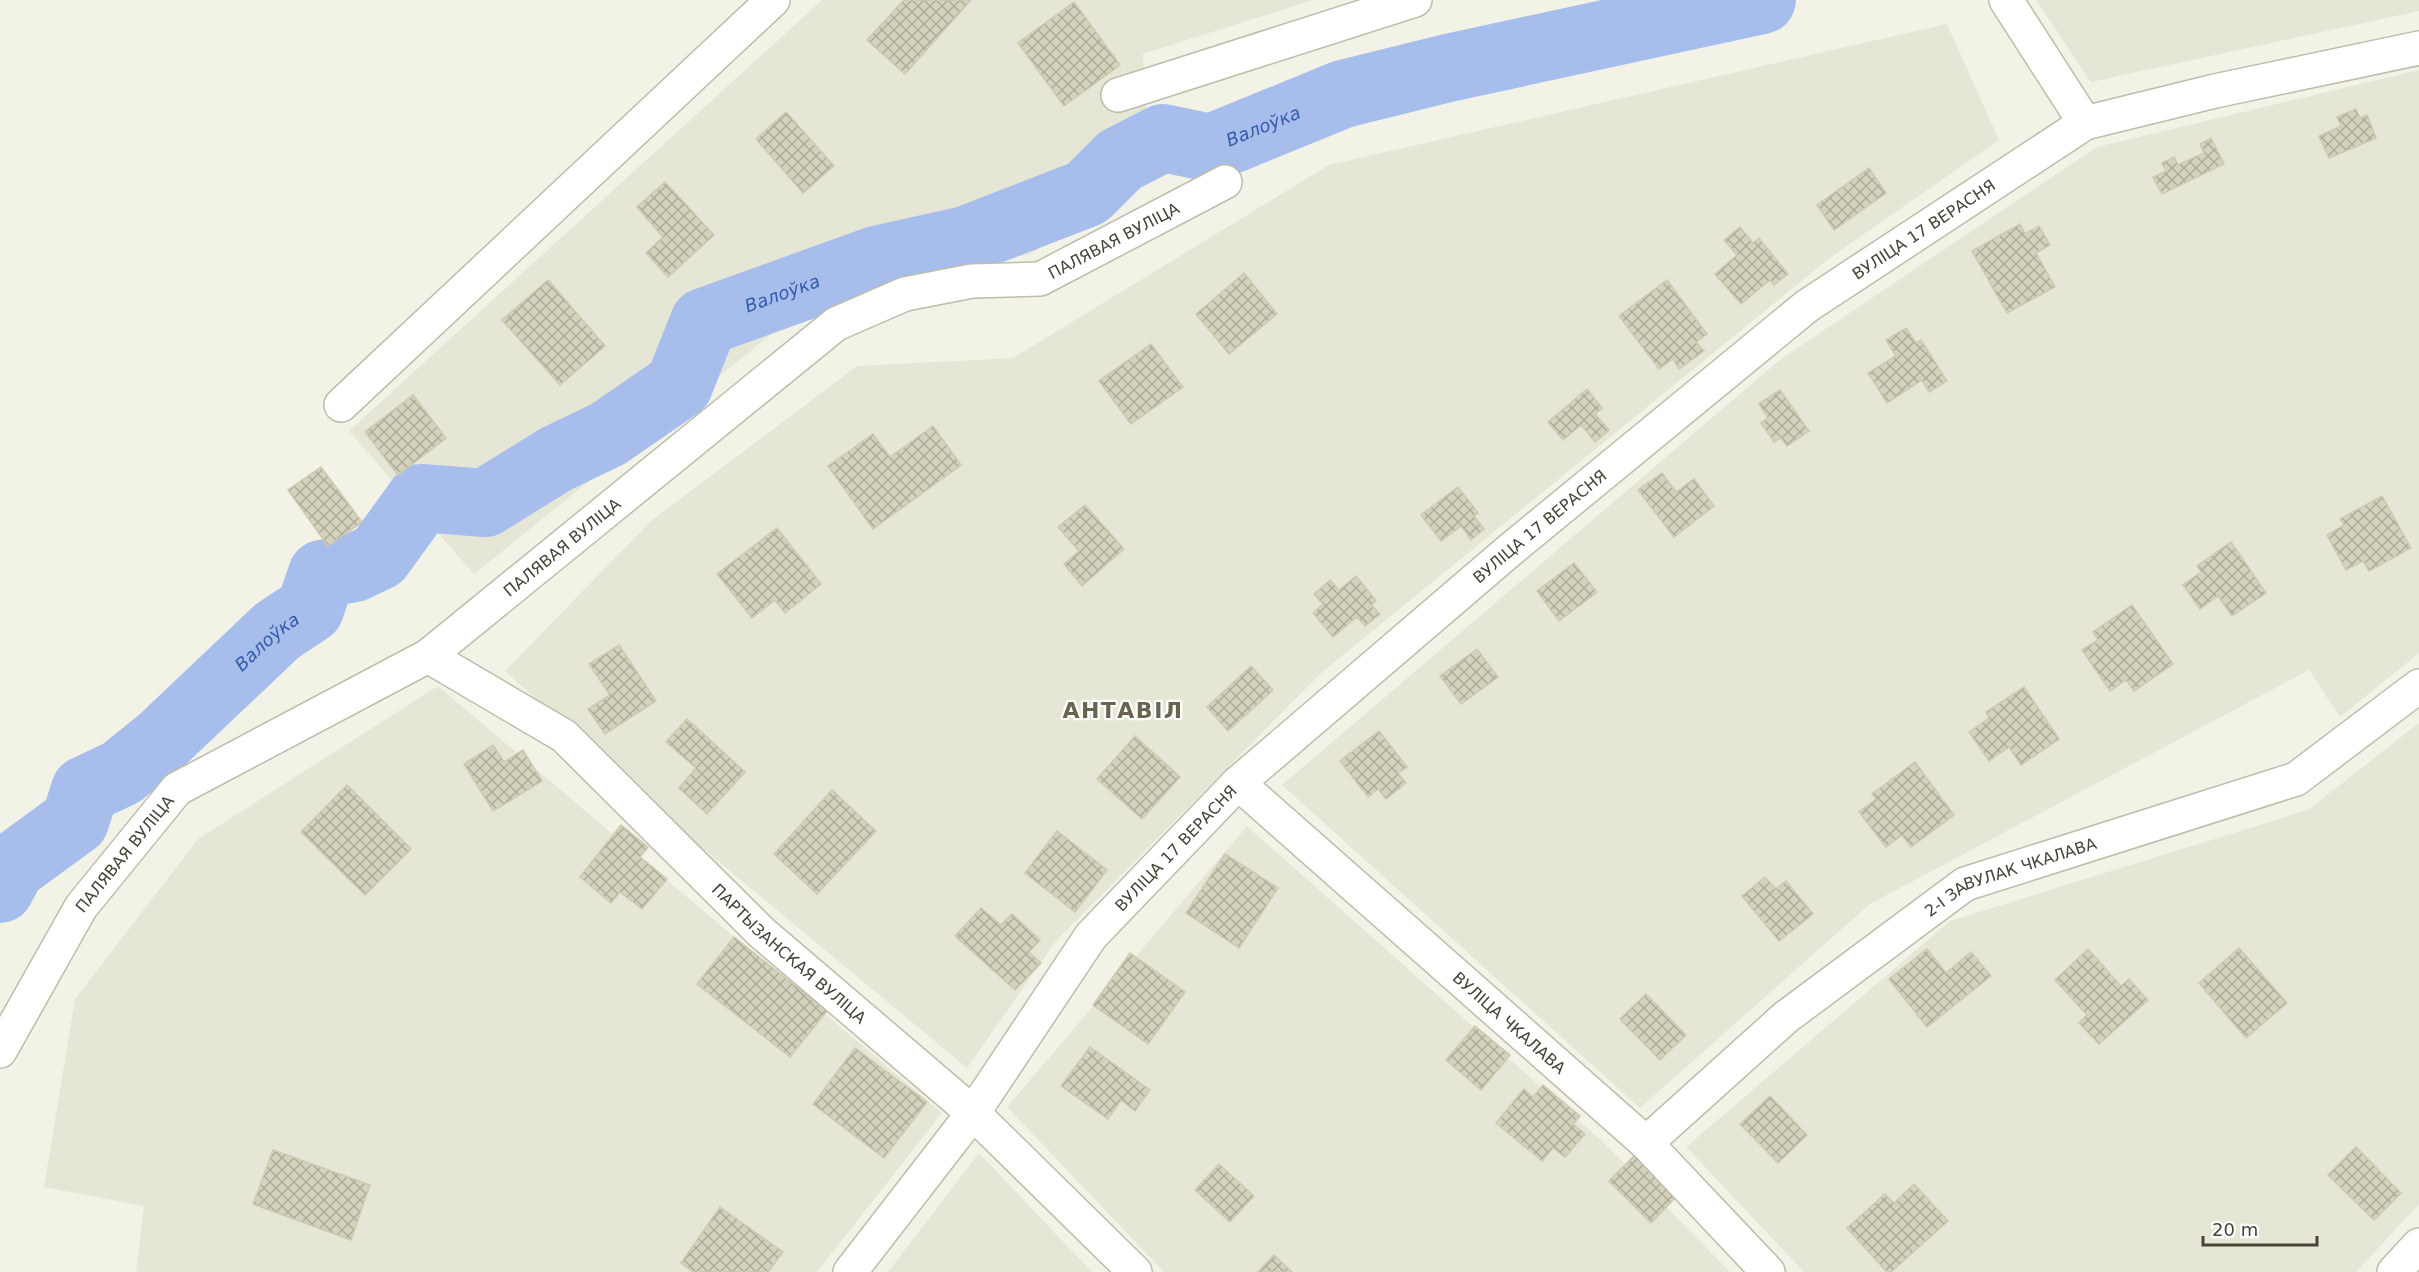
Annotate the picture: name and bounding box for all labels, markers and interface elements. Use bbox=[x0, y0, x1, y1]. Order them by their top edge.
water label: Валоўка bbox=[1223, 102, 1303, 151]
street label: ВУЛІЦА 17 ВЕРАСНЯ bbox=[1849, 176, 1999, 284]
street label: ПАЛЯВАЯ ВУЛІЦА bbox=[1045, 199, 1183, 283]
water label: Валоўка bbox=[742, 270, 823, 316]
street label: ВУЛІЦА 17 ВЕРАСНЯ bbox=[1469, 466, 1610, 587]
street label: ПАЛЯВАЯ ВУЛІЦА bbox=[500, 494, 625, 601]
water label: Валоўка bbox=[230, 608, 303, 675]
district label: АНТАВІЛ bbox=[1062, 698, 1184, 723]
street label: ВУЛІЦА 17 ВЕРАСНЯ bbox=[1111, 781, 1241, 915]
street label: ПАЛЯВАЯ ВУЛІЦА bbox=[72, 792, 178, 916]
street label: 2-І ЗАВУЛАК ЧКАЛАВА bbox=[1921, 834, 2099, 921]
street label: ПАРТЫЗАНСКАЯ ВУЛІЦА bbox=[708, 880, 870, 1028]
street label: ВУЛІЦА ЧКАЛАВА bbox=[1449, 968, 1569, 1078]
scale bar bbox=[2203, 1209, 2317, 1247]
text: 20 m bbox=[2212, 1219, 2258, 1240]

